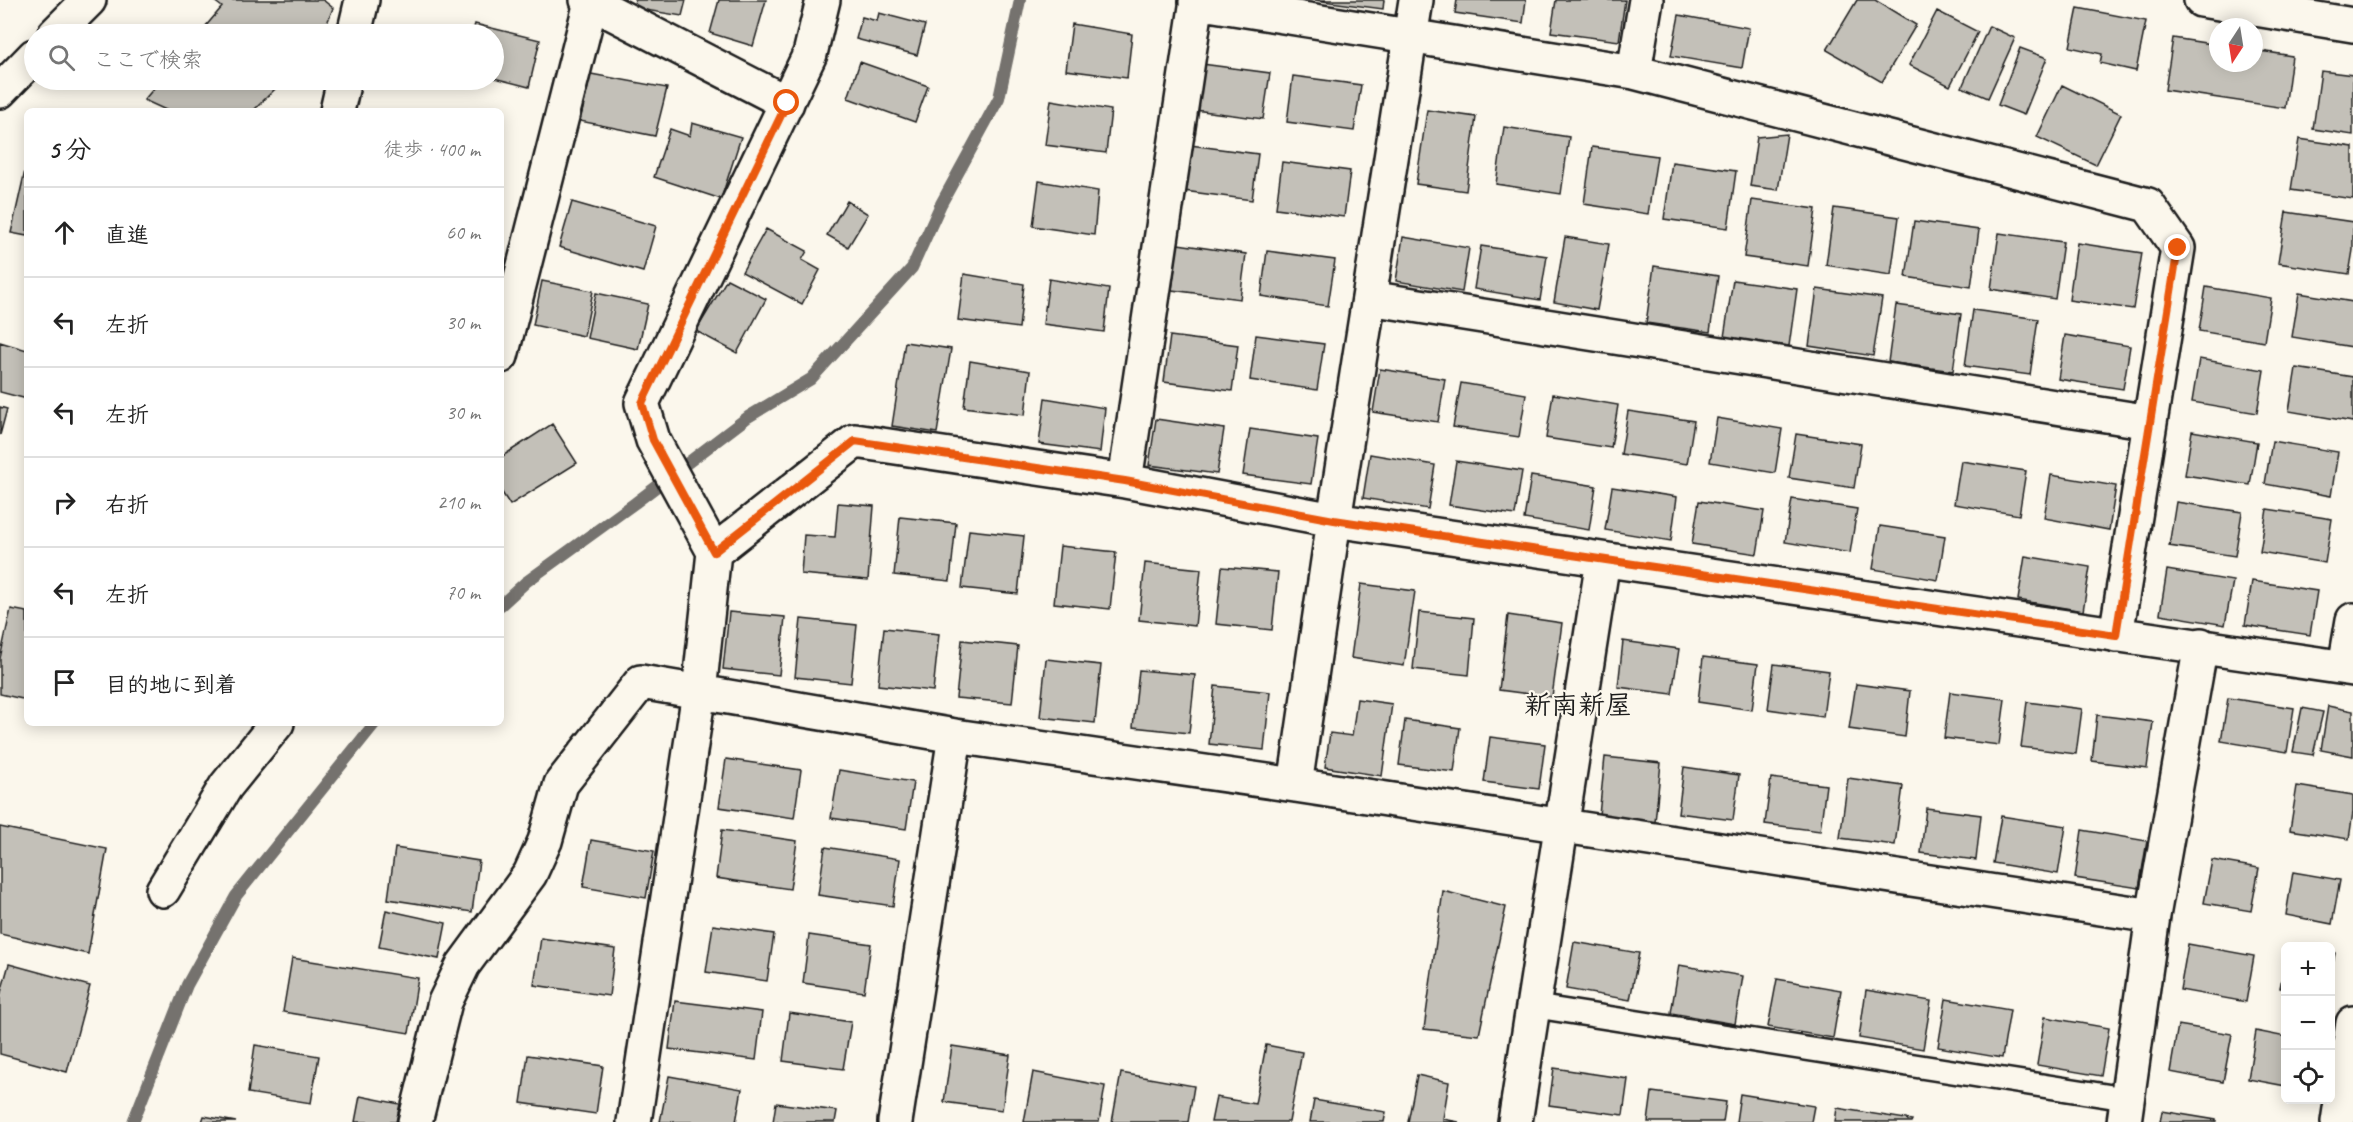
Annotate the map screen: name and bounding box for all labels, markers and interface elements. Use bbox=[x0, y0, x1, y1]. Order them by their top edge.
north arrow bbox=[2209, 18, 2263, 72]
search box bbox=[24, 24, 504, 90]
icon: search bbox=[45, 41, 78, 74]
text: ここで検索 bbox=[93, 46, 203, 74]
route start bbox=[773, 89, 799, 115]
text: 5 分 bbox=[48, 133, 92, 166]
text: 徒歩 · 400 m bbox=[384, 137, 480, 162]
icon: ahead bbox=[48, 216, 81, 249]
text: 60 m bbox=[446, 220, 480, 245]
text: 直進 bbox=[105, 221, 149, 249]
route end bbox=[2164, 234, 2190, 260]
icon: left bbox=[48, 306, 81, 339]
text: 30 m bbox=[446, 310, 480, 335]
text: 左折 bbox=[105, 311, 149, 339]
icon: left bbox=[48, 396, 81, 429]
text: 30 m bbox=[446, 400, 480, 425]
text: 左折 bbox=[105, 401, 149, 429]
icon: right bbox=[48, 486, 81, 519]
text: 210 m bbox=[437, 490, 480, 515]
text: 右折 bbox=[105, 491, 149, 519]
icon: left bbox=[48, 576, 81, 609]
text: 70 m bbox=[446, 580, 480, 605]
text: 左折 bbox=[105, 581, 149, 609]
icon: arrive bbox=[48, 666, 81, 699]
text: 目的地に到着 bbox=[105, 671, 237, 699]
district label: 新南新屋 bbox=[1524, 688, 1632, 722]
map controls bbox=[2281, 942, 2335, 1104]
button: + bbox=[2281, 942, 2335, 996]
button: − bbox=[2281, 996, 2335, 1050]
button: locate bbox=[2281, 1050, 2335, 1104]

